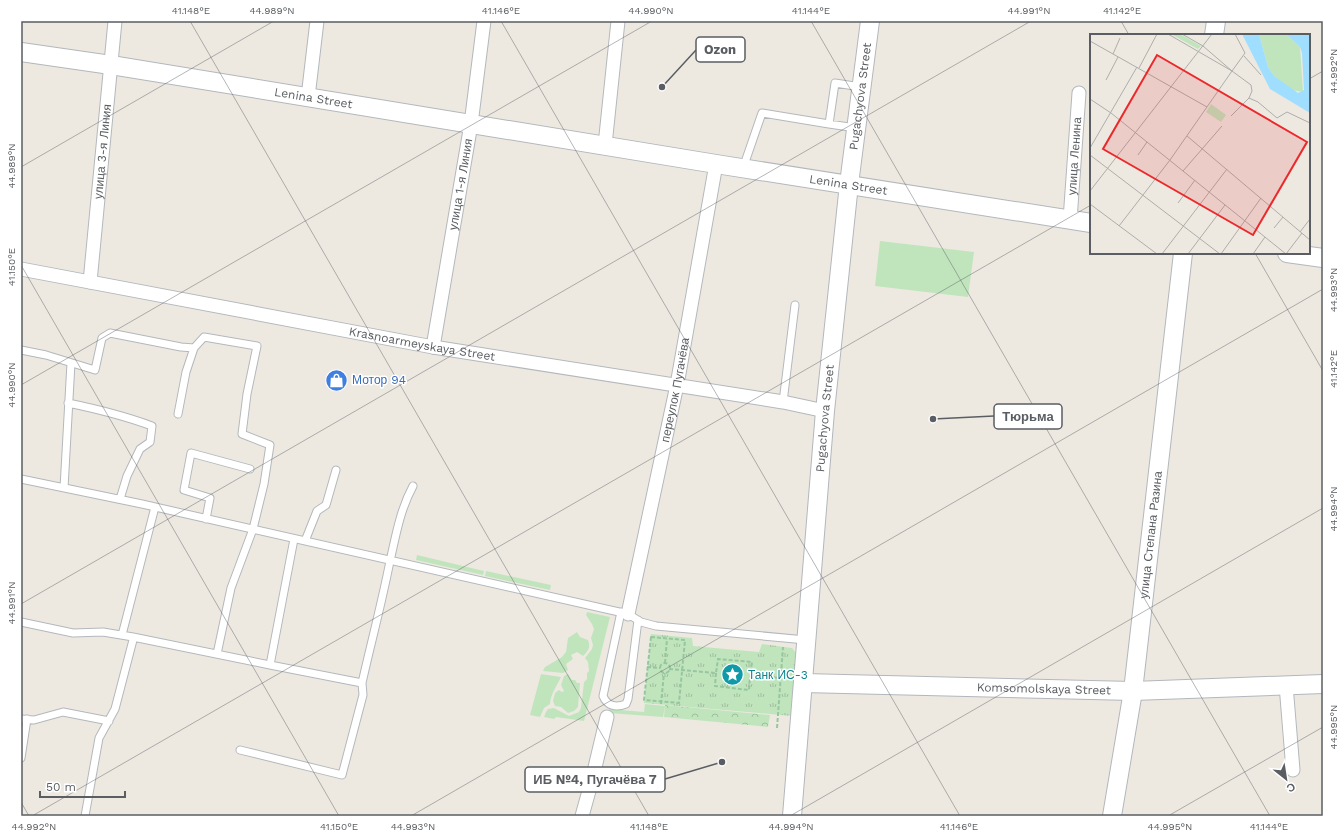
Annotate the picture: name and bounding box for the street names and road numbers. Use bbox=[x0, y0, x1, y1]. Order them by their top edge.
street label: Pugachyova Street bbox=[846, 42, 874, 151]
street label: Lenina Street bbox=[273, 85, 353, 111]
street label: улица 3-я Линия bbox=[91, 104, 114, 200]
street label: улица Ленина bbox=[1065, 116, 1084, 196]
street label: улица 1-я Линия bbox=[446, 137, 475, 231]
street label: Lenina Street bbox=[808, 172, 888, 198]
street label: Krasnoarmeyskaya Street bbox=[348, 324, 496, 364]
street label: переулок Пугачёва bbox=[658, 336, 692, 444]
street label: Pugachyova Street bbox=[813, 364, 837, 473]
street label: улица Степана Разина bbox=[1137, 470, 1165, 599]
street label: Komsomolskaya Street bbox=[977, 680, 1111, 697]

